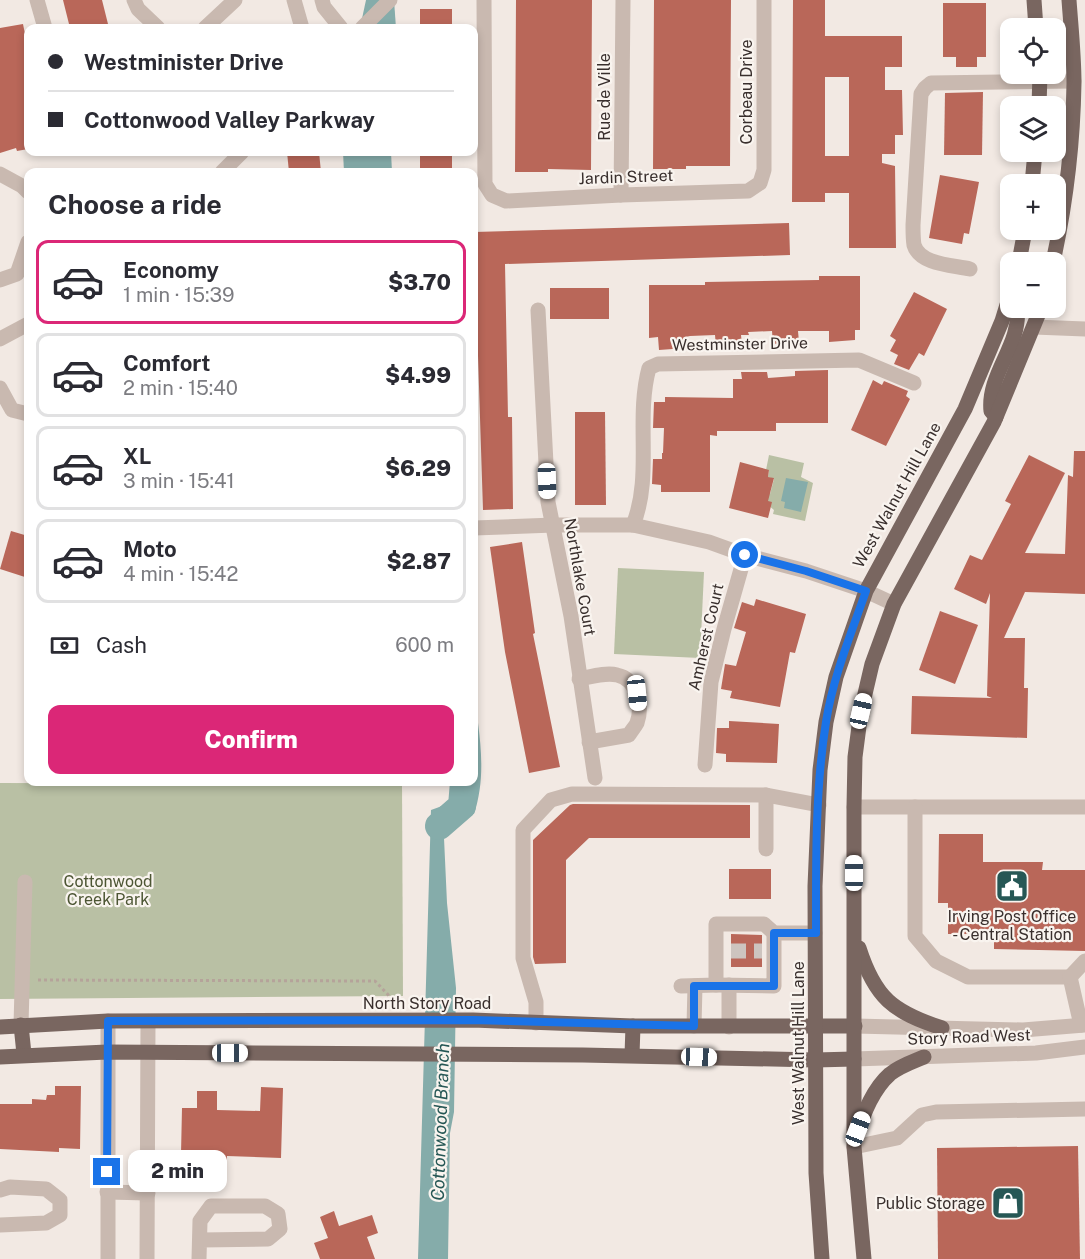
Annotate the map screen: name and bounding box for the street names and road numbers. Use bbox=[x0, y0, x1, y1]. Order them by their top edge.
street label: Corbeau Drive bbox=[737, 39, 756, 145]
street label: Rue de Ville bbox=[595, 53, 614, 141]
street label: Jardin Street bbox=[578, 166, 674, 188]
street label: Westminster Drive bbox=[672, 333, 808, 355]
street label: West Walnut Hill Lane bbox=[849, 419, 945, 571]
street label: Northlake Court bbox=[560, 517, 600, 637]
street label: Amherst Court bbox=[684, 582, 728, 692]
street label: West Walnut Hill Lane bbox=[789, 961, 808, 1125]
street label: North Story Road bbox=[363, 994, 491, 1013]
street label: Story Road West bbox=[907, 1025, 1031, 1049]

